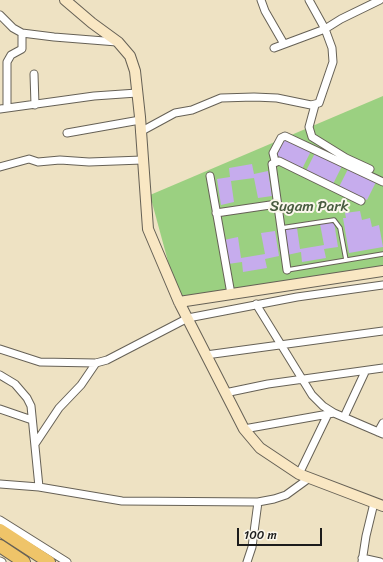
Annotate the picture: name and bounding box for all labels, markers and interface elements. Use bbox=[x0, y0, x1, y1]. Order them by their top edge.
park label: Sugam Park bbox=[270, 198, 348, 216]
scale bar bbox=[239, 520, 324, 546]
text: 100 m bbox=[244, 524, 277, 546]

